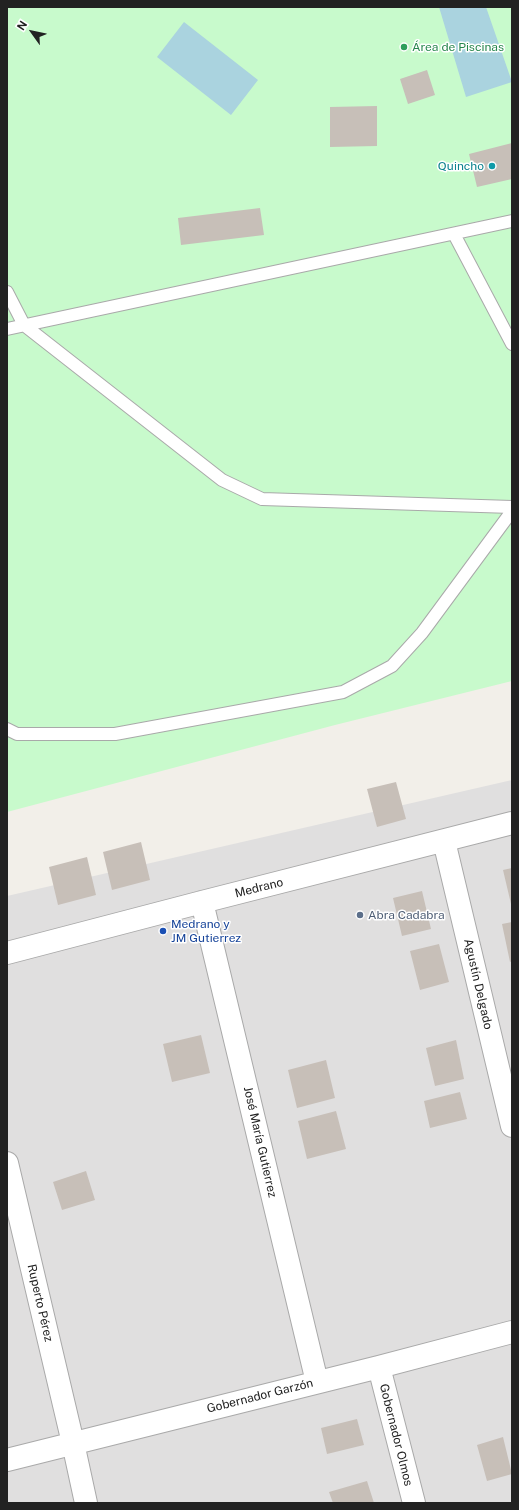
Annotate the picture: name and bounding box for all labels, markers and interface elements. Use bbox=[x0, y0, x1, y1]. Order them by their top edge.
north arrow bbox=[12, 12, 52, 52]
text: N bbox=[15, 19, 29, 32]
place label: Área de Piscinas bbox=[412, 40, 504, 54]
marker: Área de Piscinas bbox=[399, 42, 409, 52]
place label: Quincho bbox=[438, 159, 484, 173]
marker: Quincho bbox=[487, 161, 497, 171]
street label: Medrano bbox=[233, 875, 285, 901]
place label: Abra Cadabra bbox=[368, 908, 445, 922]
marker: Abra Cadabra bbox=[355, 910, 365, 920]
place label: Medrano y JM Gutierrez bbox=[171, 917, 241, 945]
marker: Medrano y JM Gutierrez bbox=[158, 926, 168, 936]
street label: Agustín Delgado bbox=[461, 937, 495, 1031]
street label: José María Gutierrez bbox=[240, 1085, 280, 1199]
street label: Ruperto Pérez bbox=[24, 1263, 56, 1343]
street label: Gobernador Garzón bbox=[205, 1376, 315, 1416]
street label: Gobernador Olmos bbox=[376, 1382, 416, 1488]

